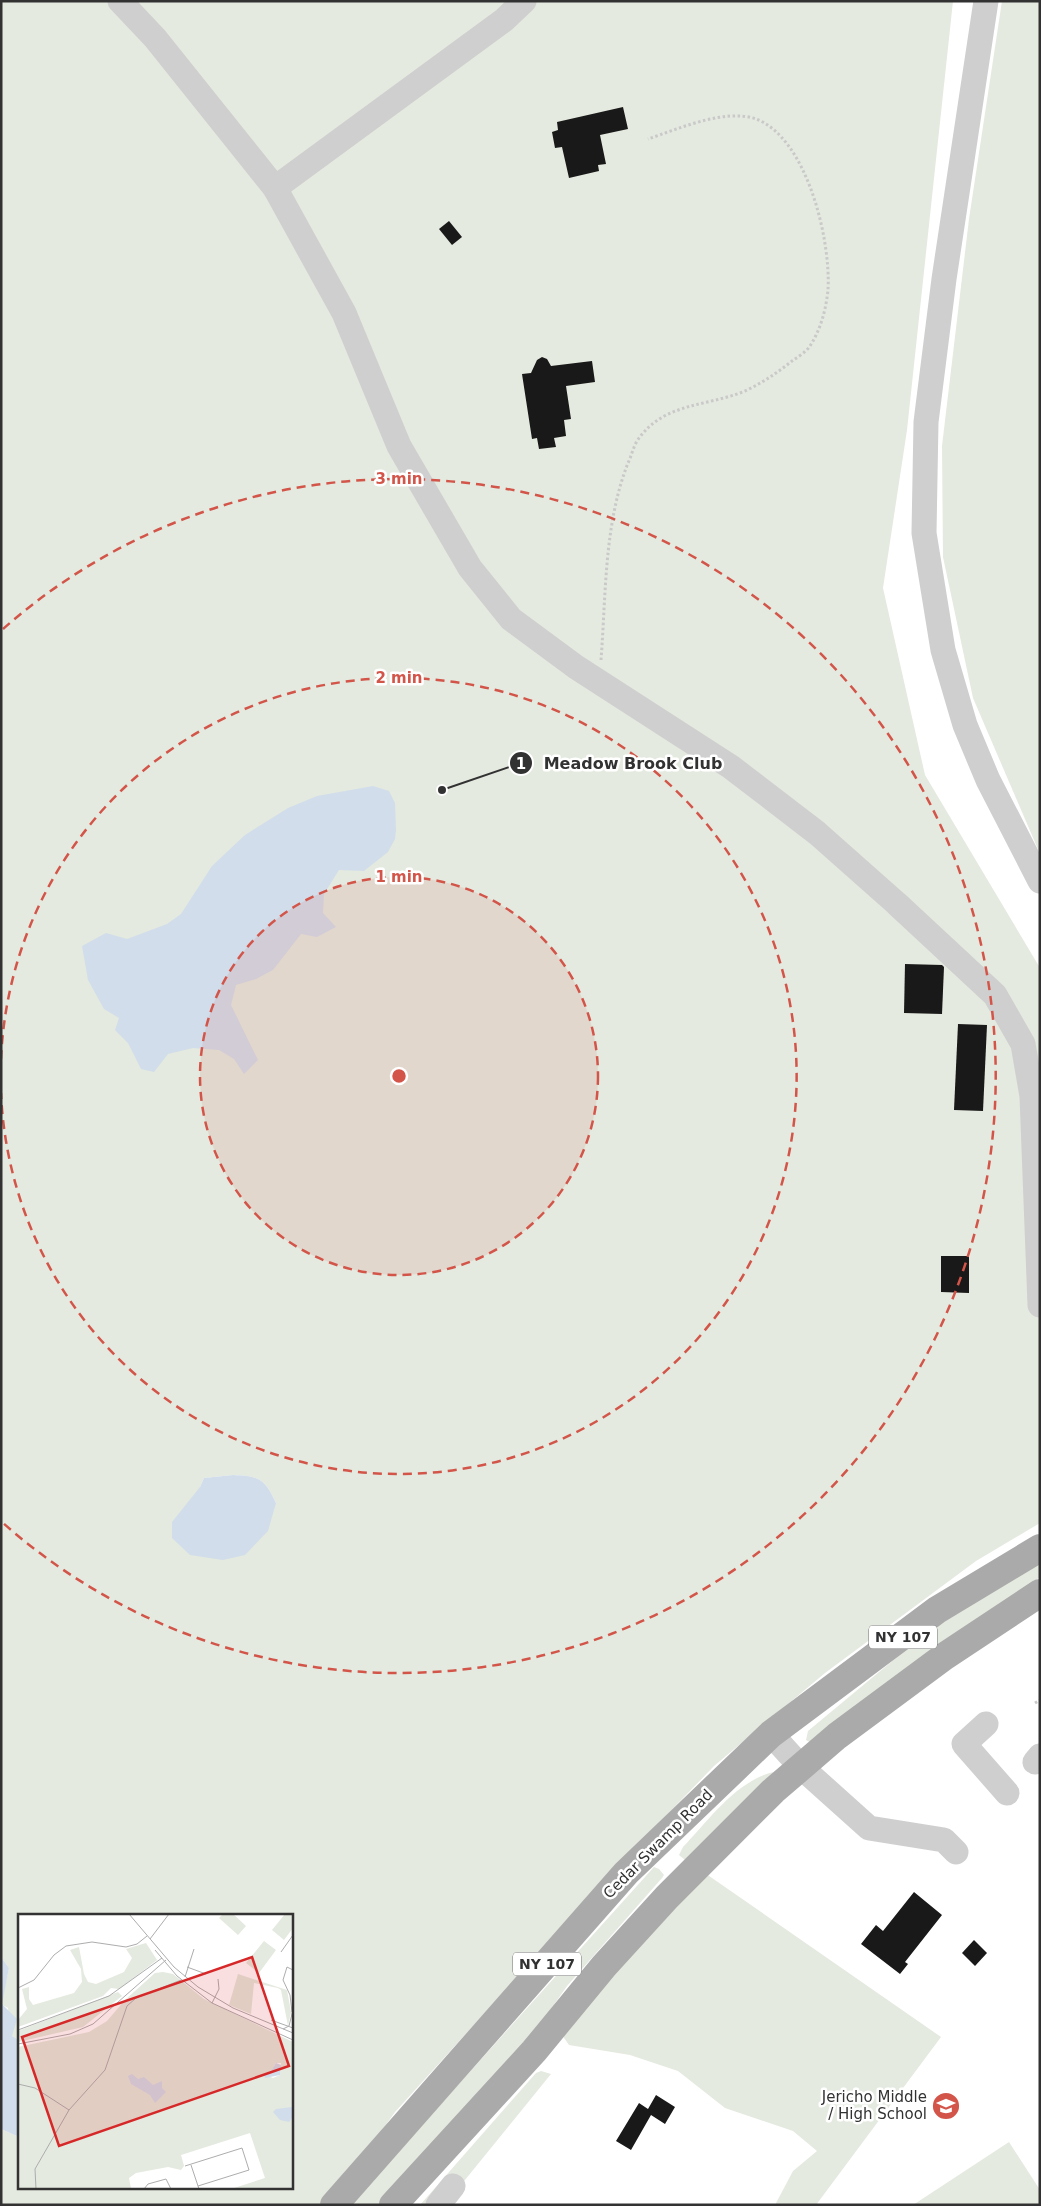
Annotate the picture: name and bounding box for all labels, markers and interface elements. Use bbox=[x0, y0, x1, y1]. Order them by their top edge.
text: 3 min bbox=[375, 470, 423, 488]
text: 2 min bbox=[375, 669, 423, 687]
callout: Meadow Brook Club bbox=[508, 748, 732, 779]
text: Meadow Brook Club bbox=[544, 754, 722, 773]
text: 1 bbox=[516, 755, 526, 773]
text: 1 min bbox=[375, 868, 423, 886]
centre of rings bbox=[390, 1067, 408, 1085]
road number: NY 107 bbox=[869, 1625, 937, 1648]
street label: Cedar Swamp Road bbox=[600, 1786, 716, 1902]
inset map bbox=[18, 1914, 292, 2188]
road number: NY 107 bbox=[513, 1952, 581, 1976]
place label: Jericho Middle / High School bbox=[821, 2088, 927, 2123]
school or university icon: Jericho Middle / High School bbox=[931, 2091, 961, 2121]

